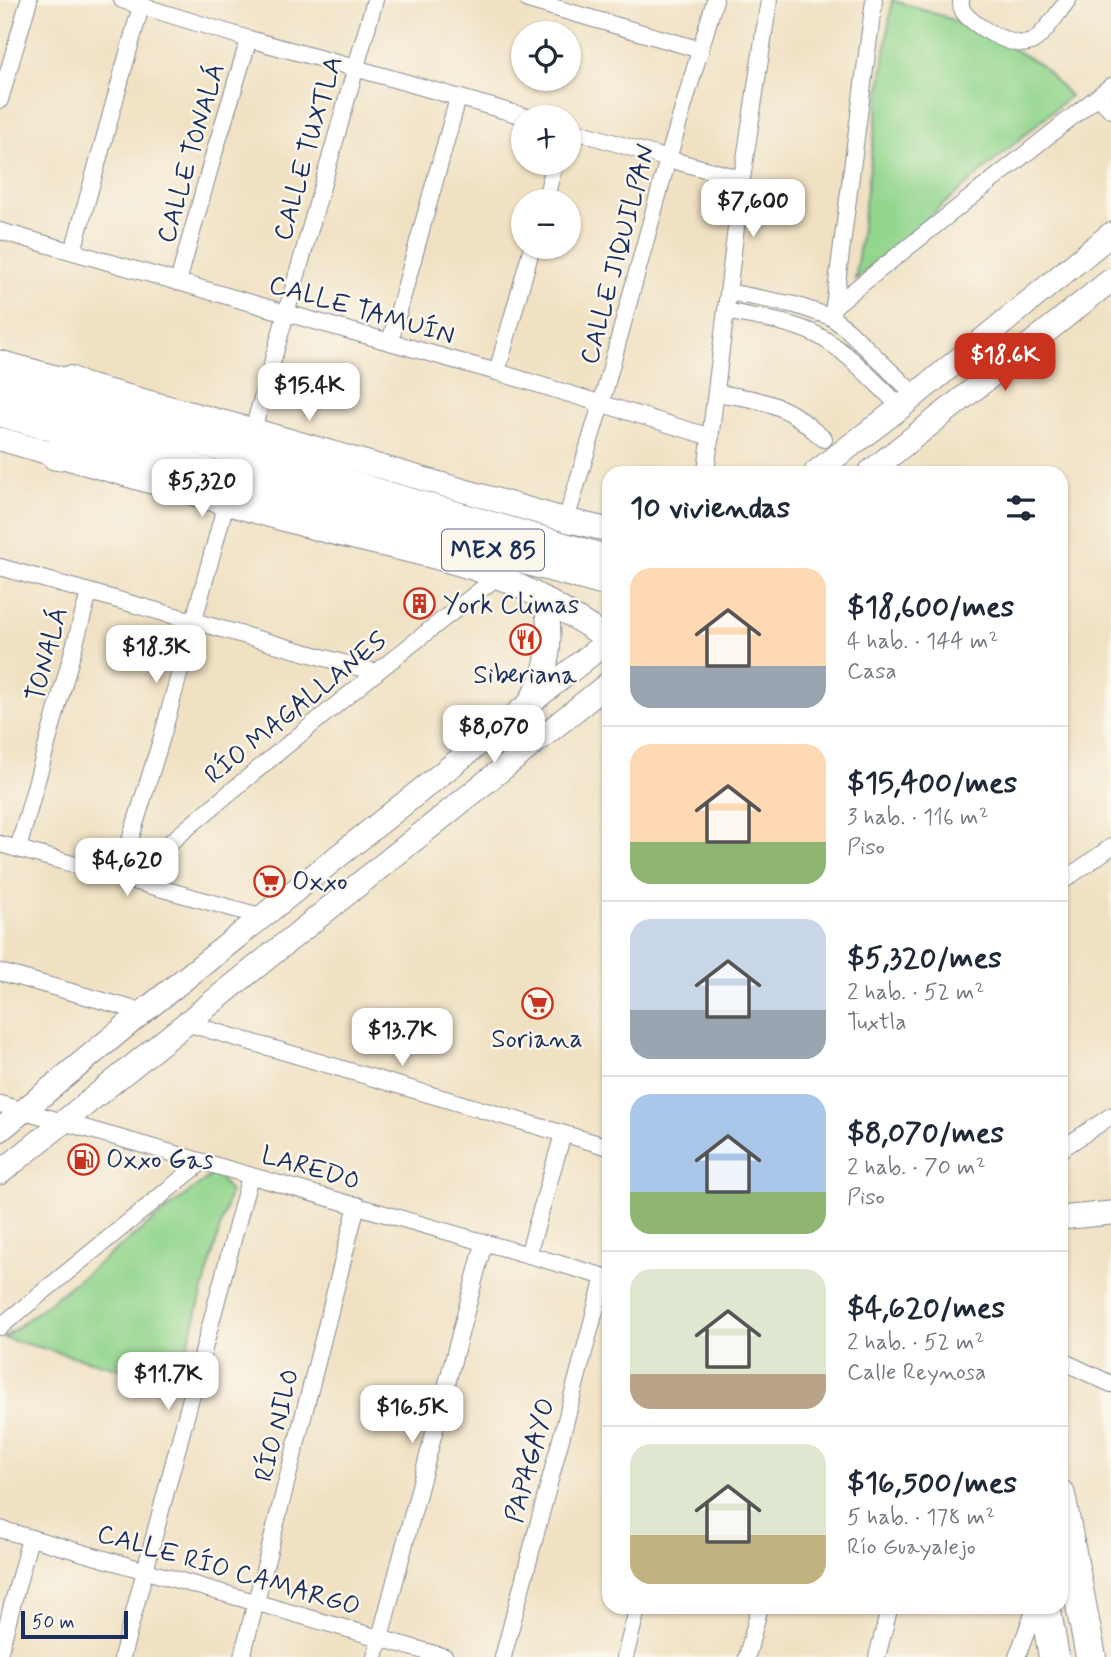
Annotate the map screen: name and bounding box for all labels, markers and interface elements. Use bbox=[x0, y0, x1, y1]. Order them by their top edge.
map controls bbox=[511, 21, 581, 259]
button: locate bbox=[511, 21, 581, 91]
street label: CALLE TUXTLA bbox=[266, 52, 352, 245]
street label: CALLE TONALÁ bbox=[149, 59, 234, 247]
button: + bbox=[511, 105, 581, 175]
street label: CALLE JIQUILPAN bbox=[573, 141, 665, 368]
pin: $7,600 bbox=[696, 180, 810, 239]
text: $7,600 bbox=[717, 187, 789, 217]
button: − bbox=[511, 189, 581, 259]
street label: CALLE TAMUÍN bbox=[265, 267, 459, 354]
pin: $18.6K bbox=[948, 334, 1062, 393]
text: $18.6K bbox=[970, 341, 1040, 371]
pin: $15.4K bbox=[252, 364, 366, 423]
text: $15.4K bbox=[274, 371, 344, 401]
pin: $5,320 bbox=[145, 460, 259, 519]
text: $5,320 bbox=[168, 467, 236, 497]
text: 10 viviendas bbox=[630, 489, 790, 528]
icon: filters bbox=[1002, 489, 1040, 527]
road number: MEX 85 bbox=[442, 530, 544, 570]
building icon: York Climas bbox=[403, 587, 437, 621]
text: $18,600/mes bbox=[847, 588, 1014, 627]
place label: York Climas bbox=[443, 589, 579, 623]
icon: home bbox=[686, 596, 770, 680]
street label: TONALÁ bbox=[18, 603, 77, 706]
restaurant icon: Siberiana bbox=[508, 622, 542, 656]
street label: RÍO MAGALLANES bbox=[197, 623, 395, 793]
pin: $18.3K bbox=[99, 626, 213, 685]
text: 4 hab. · 144 m² bbox=[847, 627, 998, 657]
text: $18.3K bbox=[122, 633, 190, 663]
text: Casa bbox=[847, 657, 897, 687]
place label: Siberiana bbox=[473, 659, 577, 693]
pin: $8,070 bbox=[437, 706, 551, 765]
text: $8,070 bbox=[459, 713, 529, 743]
text: $15,400/mes bbox=[847, 764, 1017, 803]
icon: home bbox=[686, 772, 770, 856]
text: 3 hab. · 116 m² bbox=[847, 803, 989, 833]
text: Piso bbox=[847, 833, 885, 863]
pin: $4,620 bbox=[70, 838, 184, 898]
text: $4,620 bbox=[91, 846, 163, 876]
supermarket icon: Oxxo bbox=[252, 864, 286, 898]
place label: Oxxo bbox=[292, 866, 348, 900]
text: $5,320/mes bbox=[847, 939, 1002, 978]
icon: home bbox=[686, 947, 770, 1031]
text: 2 hab. · 52 m² bbox=[847, 978, 984, 1008]
supermarket icon: Soriana bbox=[520, 986, 554, 1020]
text: Tuxtla bbox=[847, 1008, 907, 1038]
pin: $13.7K bbox=[345, 1009, 459, 1068]
text: $13.7K bbox=[368, 1016, 436, 1046]
place label: Soriana bbox=[491, 1023, 583, 1057]
text: $8,070/mes bbox=[847, 1114, 1004, 1153]
icon: home bbox=[686, 1122, 770, 1206]
street label: LAREDO bbox=[257, 1139, 364, 1199]
fuel station icon: Oxxo Gas bbox=[66, 1142, 100, 1176]
place label: Oxxo Gas bbox=[106, 1144, 214, 1178]
text: 2 hab. · 70 m² bbox=[847, 1153, 986, 1183]
text: Piso bbox=[847, 1183, 885, 1213]
text: $4,620/mes bbox=[847, 1289, 1005, 1328]
icon: home bbox=[686, 1297, 770, 1381]
text: 2 hab. · 52 m² bbox=[847, 1328, 984, 1358]
pin: $11.7K bbox=[111, 1352, 225, 1412]
text: Calle Reynosa bbox=[847, 1358, 986, 1388]
text: $11.7K bbox=[134, 1360, 202, 1390]
street label: RÍO NILO bbox=[247, 1365, 308, 1485]
pin: $16.5K bbox=[355, 1386, 469, 1445]
text: $16.5K bbox=[376, 1393, 448, 1423]
street label: PAPAGAYO bbox=[498, 1394, 564, 1527]
text: $16,500/mes bbox=[847, 1464, 1017, 1503]
icon: home bbox=[686, 1472, 770, 1556]
text: 5 hab. · 178 m² bbox=[847, 1503, 995, 1533]
street label: CALLE RÍO CAMARGO bbox=[93, 1516, 364, 1625]
text: Río Guayalejo bbox=[847, 1533, 976, 1563]
scale bar bbox=[21, 1608, 128, 1640]
text: 50 m bbox=[32, 1610, 75, 1635]

